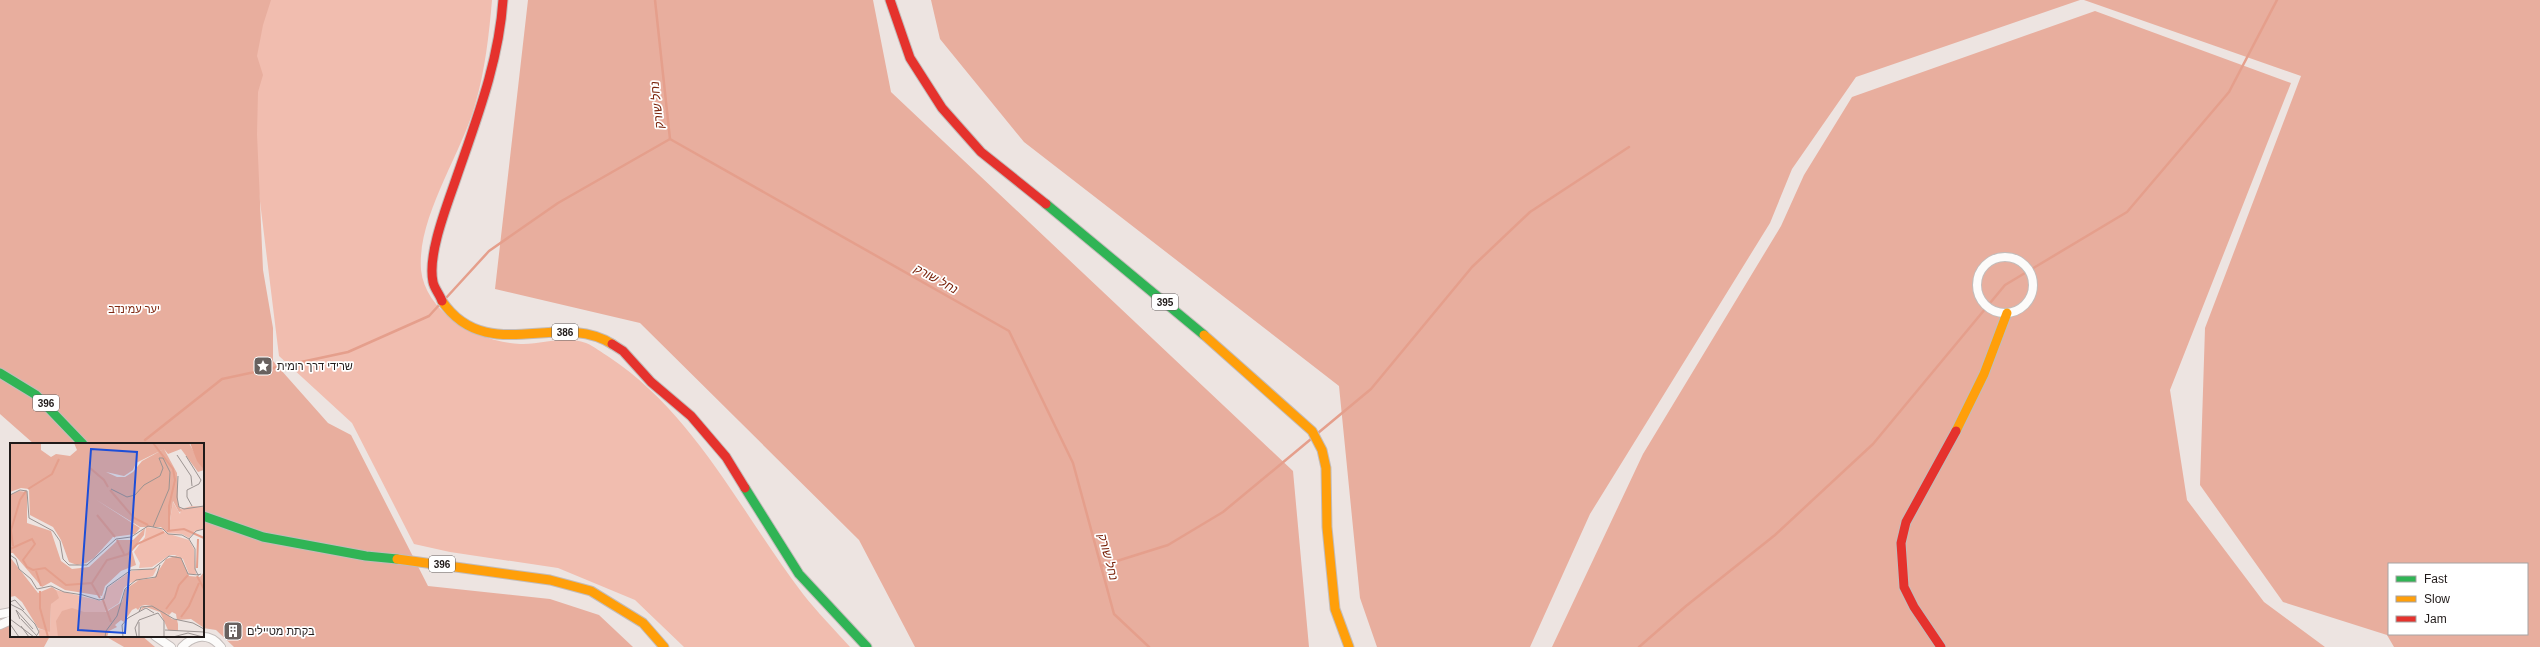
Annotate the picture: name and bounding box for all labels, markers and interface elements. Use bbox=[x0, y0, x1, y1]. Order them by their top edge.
water label: נחל שורק bbox=[648, 80, 667, 130]
water label: נחל שורק bbox=[911, 261, 961, 297]
road number: 395 bbox=[1152, 294, 1178, 310]
park label: יער עמינדב bbox=[108, 303, 160, 315]
road number: 386 bbox=[552, 324, 578, 340]
place icon: שרידי דרך רומית bbox=[252, 355, 274, 377]
place label: שרידי דרך רומית bbox=[277, 360, 353, 372]
road number: 396 bbox=[33, 395, 59, 411]
inset map bbox=[10, 443, 204, 637]
water label: נחל שורק bbox=[1095, 531, 1121, 582]
road number: 396 bbox=[429, 556, 455, 572]
legend bbox=[2388, 563, 2528, 635]
text: Fast bbox=[2424, 572, 2448, 586]
text: Slow bbox=[2424, 592, 2450, 606]
text: Jam bbox=[2424, 612, 2447, 626]
building icon: בקתת מטיילים bbox=[222, 620, 244, 642]
place label: בקתת מטיילים bbox=[247, 625, 315, 637]

